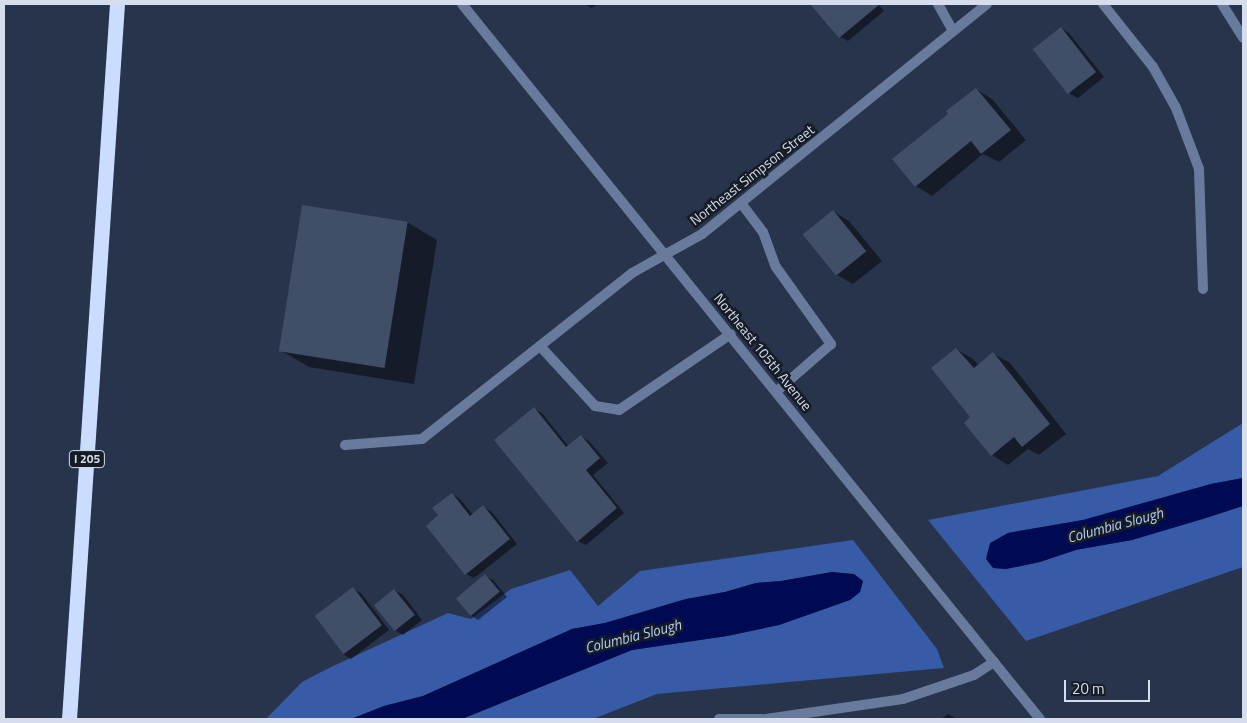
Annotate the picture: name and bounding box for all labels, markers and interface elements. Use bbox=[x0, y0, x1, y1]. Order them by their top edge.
street label: Northeast Simpson Street bbox=[687, 121, 817, 229]
street label: Northeast 105th Avenue bbox=[711, 290, 815, 414]
road number: I 205 bbox=[68, 449, 106, 468]
water label: Columbia Slough bbox=[1065, 504, 1165, 546]
water label: Columbia Slough bbox=[583, 615, 683, 657]
scale bar bbox=[1067, 670, 1153, 702]
text: 20 m bbox=[1072, 677, 1105, 700]

